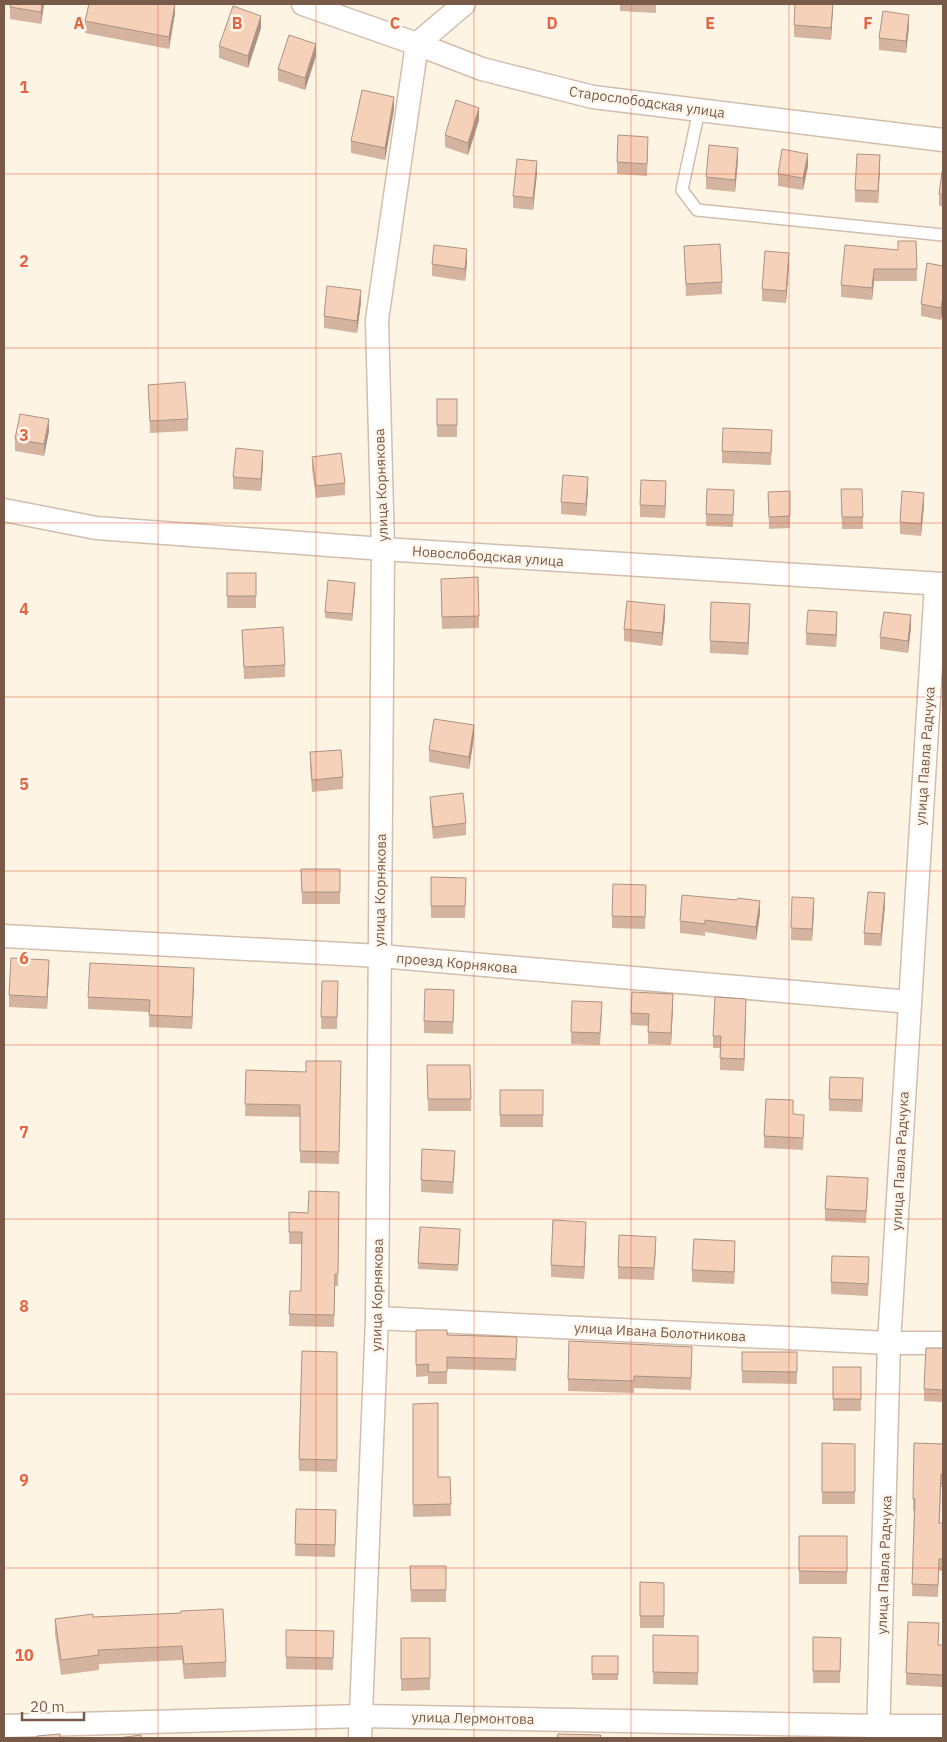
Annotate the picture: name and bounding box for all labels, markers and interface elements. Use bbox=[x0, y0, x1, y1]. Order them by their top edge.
text: A bbox=[74, 13, 85, 33]
text: B bbox=[232, 13, 243, 33]
text: C bbox=[390, 13, 400, 33]
text: D bbox=[546, 13, 558, 33]
text: E bbox=[705, 13, 715, 33]
text: F bbox=[863, 13, 873, 33]
text: 1 bbox=[19, 77, 29, 97]
street label: Старослободская улица bbox=[568, 82, 727, 122]
text: 2 bbox=[19, 251, 29, 271]
text: 3 bbox=[19, 425, 29, 445]
street label: улица Корнякова bbox=[370, 428, 392, 542]
street label: Новослободская улица bbox=[412, 542, 565, 570]
text: 4 bbox=[19, 599, 29, 619]
street label: улица Павла Радчука bbox=[911, 685, 939, 826]
text: 5 bbox=[19, 774, 29, 794]
street label: улица Корнякова bbox=[370, 833, 390, 947]
text: 6 bbox=[19, 948, 29, 968]
street label: проезд Корнякова bbox=[396, 949, 519, 977]
street label: улица Павла Радчука bbox=[887, 1090, 913, 1231]
text: 7 bbox=[19, 1122, 29, 1142]
street label: улица Корнякова bbox=[367, 1238, 387, 1352]
text: 8 bbox=[19, 1296, 29, 1316]
street label: улица Ивана Болотникова bbox=[574, 1319, 747, 1346]
text: 9 bbox=[19, 1470, 29, 1490]
street label: улица Павла Радчука bbox=[873, 1494, 895, 1635]
text: 10 bbox=[14, 1645, 34, 1665]
scale bar bbox=[22, 1690, 85, 1722]
text: 20 m bbox=[30, 1697, 65, 1716]
street label: улица Лермонтова bbox=[411, 1708, 535, 1728]

